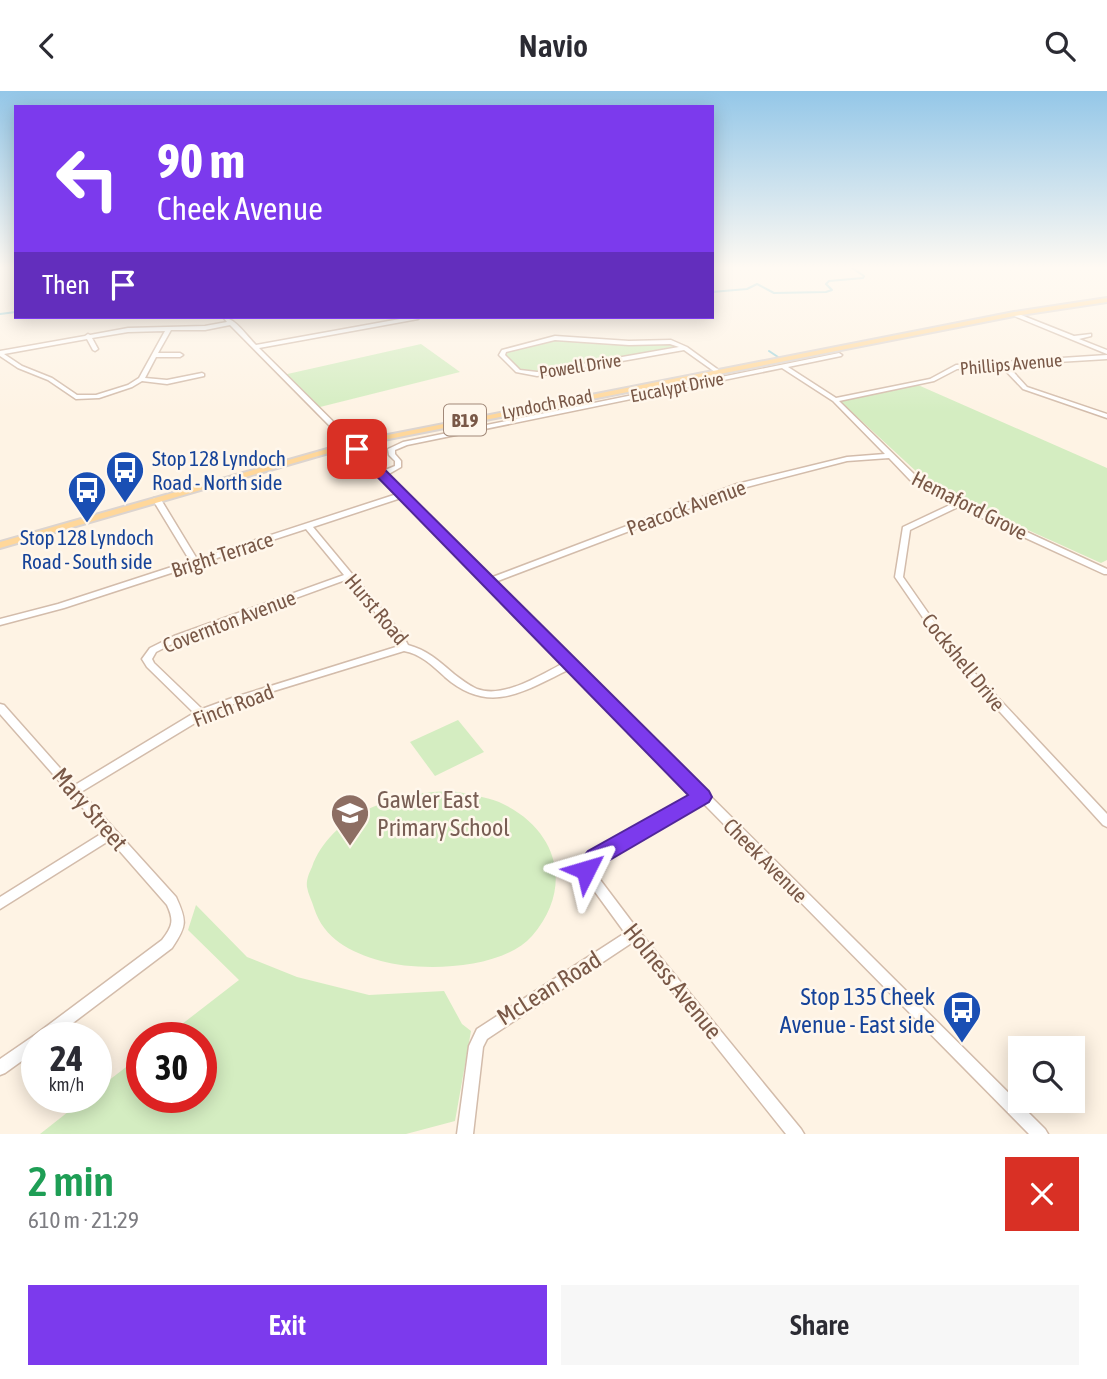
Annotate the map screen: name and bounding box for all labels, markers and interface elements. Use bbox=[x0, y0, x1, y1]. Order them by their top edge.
icon: back bbox=[28, 27, 66, 65]
text: Navio bbox=[519, 27, 588, 64]
icon: search bbox=[1041, 27, 1079, 65]
text: 90 m bbox=[157, 132, 245, 188]
icon: left bbox=[42, 133, 133, 224]
text: Cheek Avenue bbox=[157, 190, 323, 227]
icon: arrive bbox=[104, 266, 142, 304]
text: Then bbox=[42, 270, 90, 300]
street label: Powell Drive bbox=[538, 349, 622, 383]
street label: Phillips Avenue bbox=[959, 349, 1063, 379]
street label: Eucalypt Drive bbox=[629, 368, 725, 406]
street label: Lyndoch Road bbox=[500, 385, 594, 423]
road number: B19 bbox=[444, 405, 486, 435]
pin bbox=[327, 419, 387, 479]
icon: arrive bbox=[338, 430, 376, 468]
place label: Stop 128 Lyndoch Road - North side bbox=[152, 446, 286, 494]
bus stop icon: Stop 128 Lyndoch Road - North side bbox=[104, 449, 146, 504]
street label: Hemaford Grove bbox=[908, 466, 1032, 544]
bus stop icon: Stop 128 Lyndoch Road - South side bbox=[66, 469, 108, 524]
street label: Peacock Avenue bbox=[623, 474, 749, 540]
place label: Stop 128 Lyndoch Road - South side bbox=[20, 525, 154, 573]
street label: Bright Terrace bbox=[168, 526, 276, 582]
street label: Hurst Road bbox=[340, 569, 414, 649]
street label: Covernton Avenue bbox=[159, 585, 299, 657]
street label: Cockshell Drive bbox=[917, 609, 1011, 715]
street label: Finch Road bbox=[189, 679, 277, 731]
street label: Mary Street bbox=[47, 762, 133, 856]
place label: Gawler East Primary School bbox=[377, 786, 510, 841]
school or university icon: Gawler East Primary School bbox=[329, 792, 371, 847]
street label: Cheek Avenue bbox=[719, 813, 813, 907]
position arrow bbox=[549, 833, 623, 907]
street label: Holness Avenue bbox=[618, 918, 728, 1044]
street label: McLean Road bbox=[492, 946, 606, 1030]
place label: Stop 135 Cheek Avenue - East side bbox=[780, 983, 935, 1038]
bus stop icon: Stop 135 Cheek Avenue - East side bbox=[941, 989, 983, 1044]
speed limit sign: 30 bbox=[126, 1022, 217, 1113]
map controls bbox=[1008, 1036, 1085, 1113]
button: search bbox=[1008, 1036, 1085, 1113]
text: 24 bbox=[50, 1038, 83, 1078]
text: km/h bbox=[49, 1074, 84, 1095]
text: 2 min bbox=[28, 1157, 114, 1205]
button: close bbox=[1005, 1157, 1079, 1231]
text: 610 m · 21:29 bbox=[28, 1207, 139, 1233]
button: Exit bbox=[28, 1285, 547, 1365]
button: Share bbox=[561, 1285, 1079, 1365]

